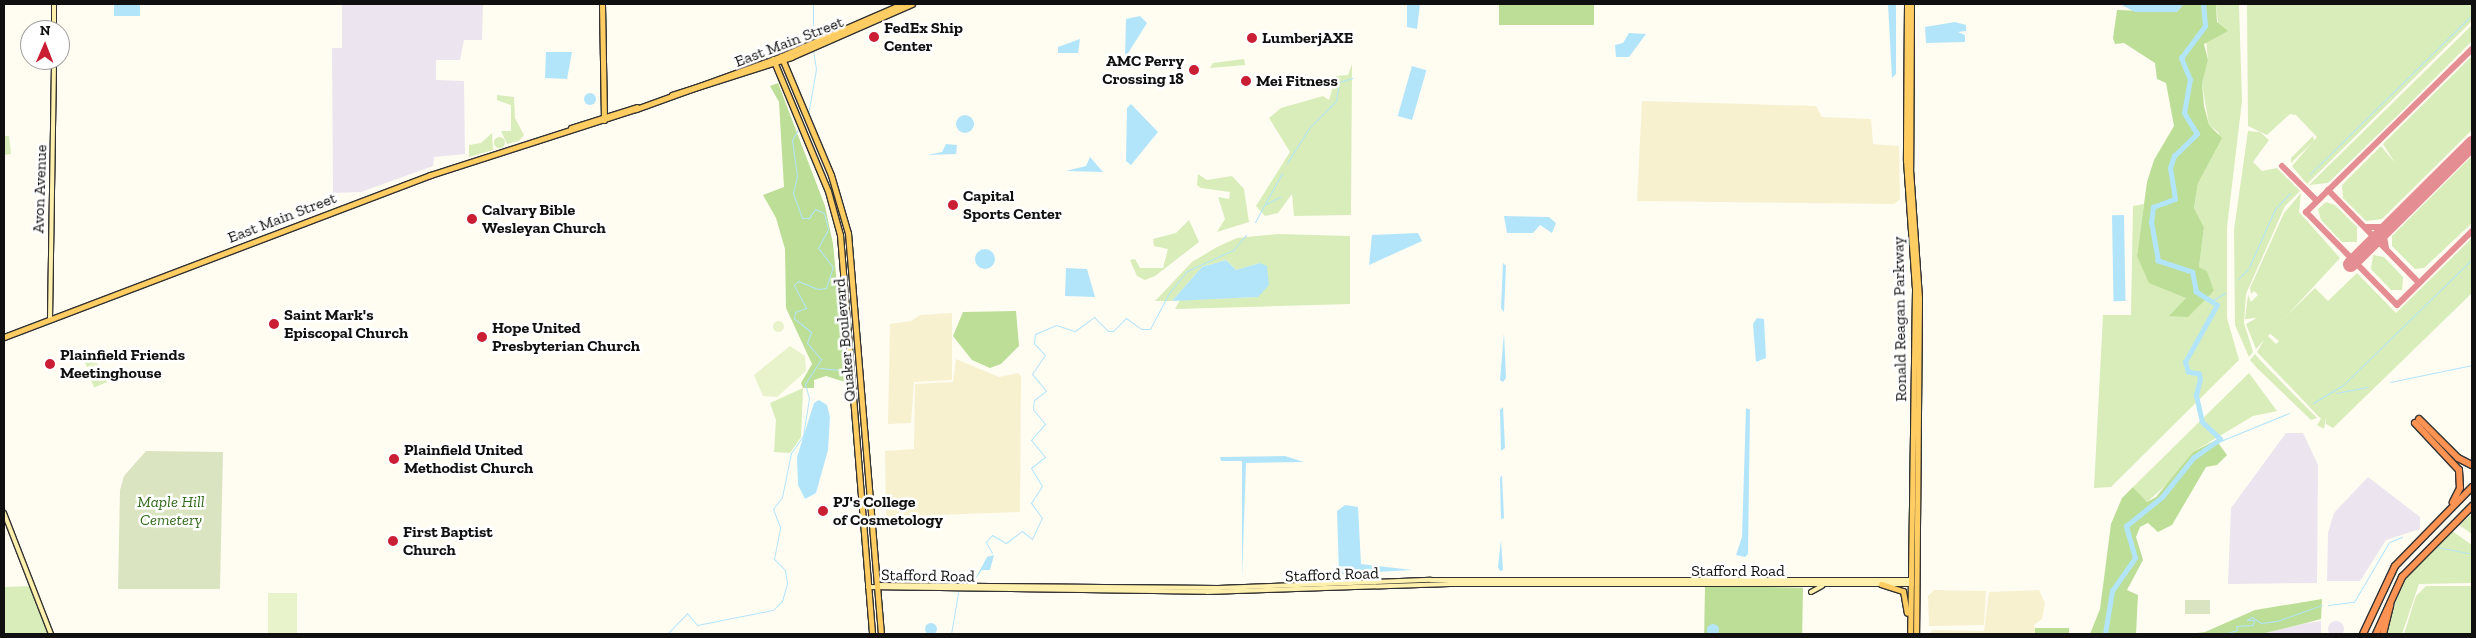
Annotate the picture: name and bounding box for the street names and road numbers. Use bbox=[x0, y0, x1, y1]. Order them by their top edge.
street label: East Main Street bbox=[732, 12, 846, 72]
street label: Avon Avenue bbox=[29, 144, 51, 234]
street label: East Main Street bbox=[225, 188, 339, 248]
street label: Ronald Reagan Parkway bbox=[1889, 236, 1911, 402]
street label: Quaker Boulevard bbox=[830, 277, 860, 403]
street label: Stafford Road bbox=[1691, 561, 1785, 581]
street label: Stafford Road bbox=[1285, 564, 1379, 586]
street label: Stafford Road bbox=[881, 566, 975, 586]

